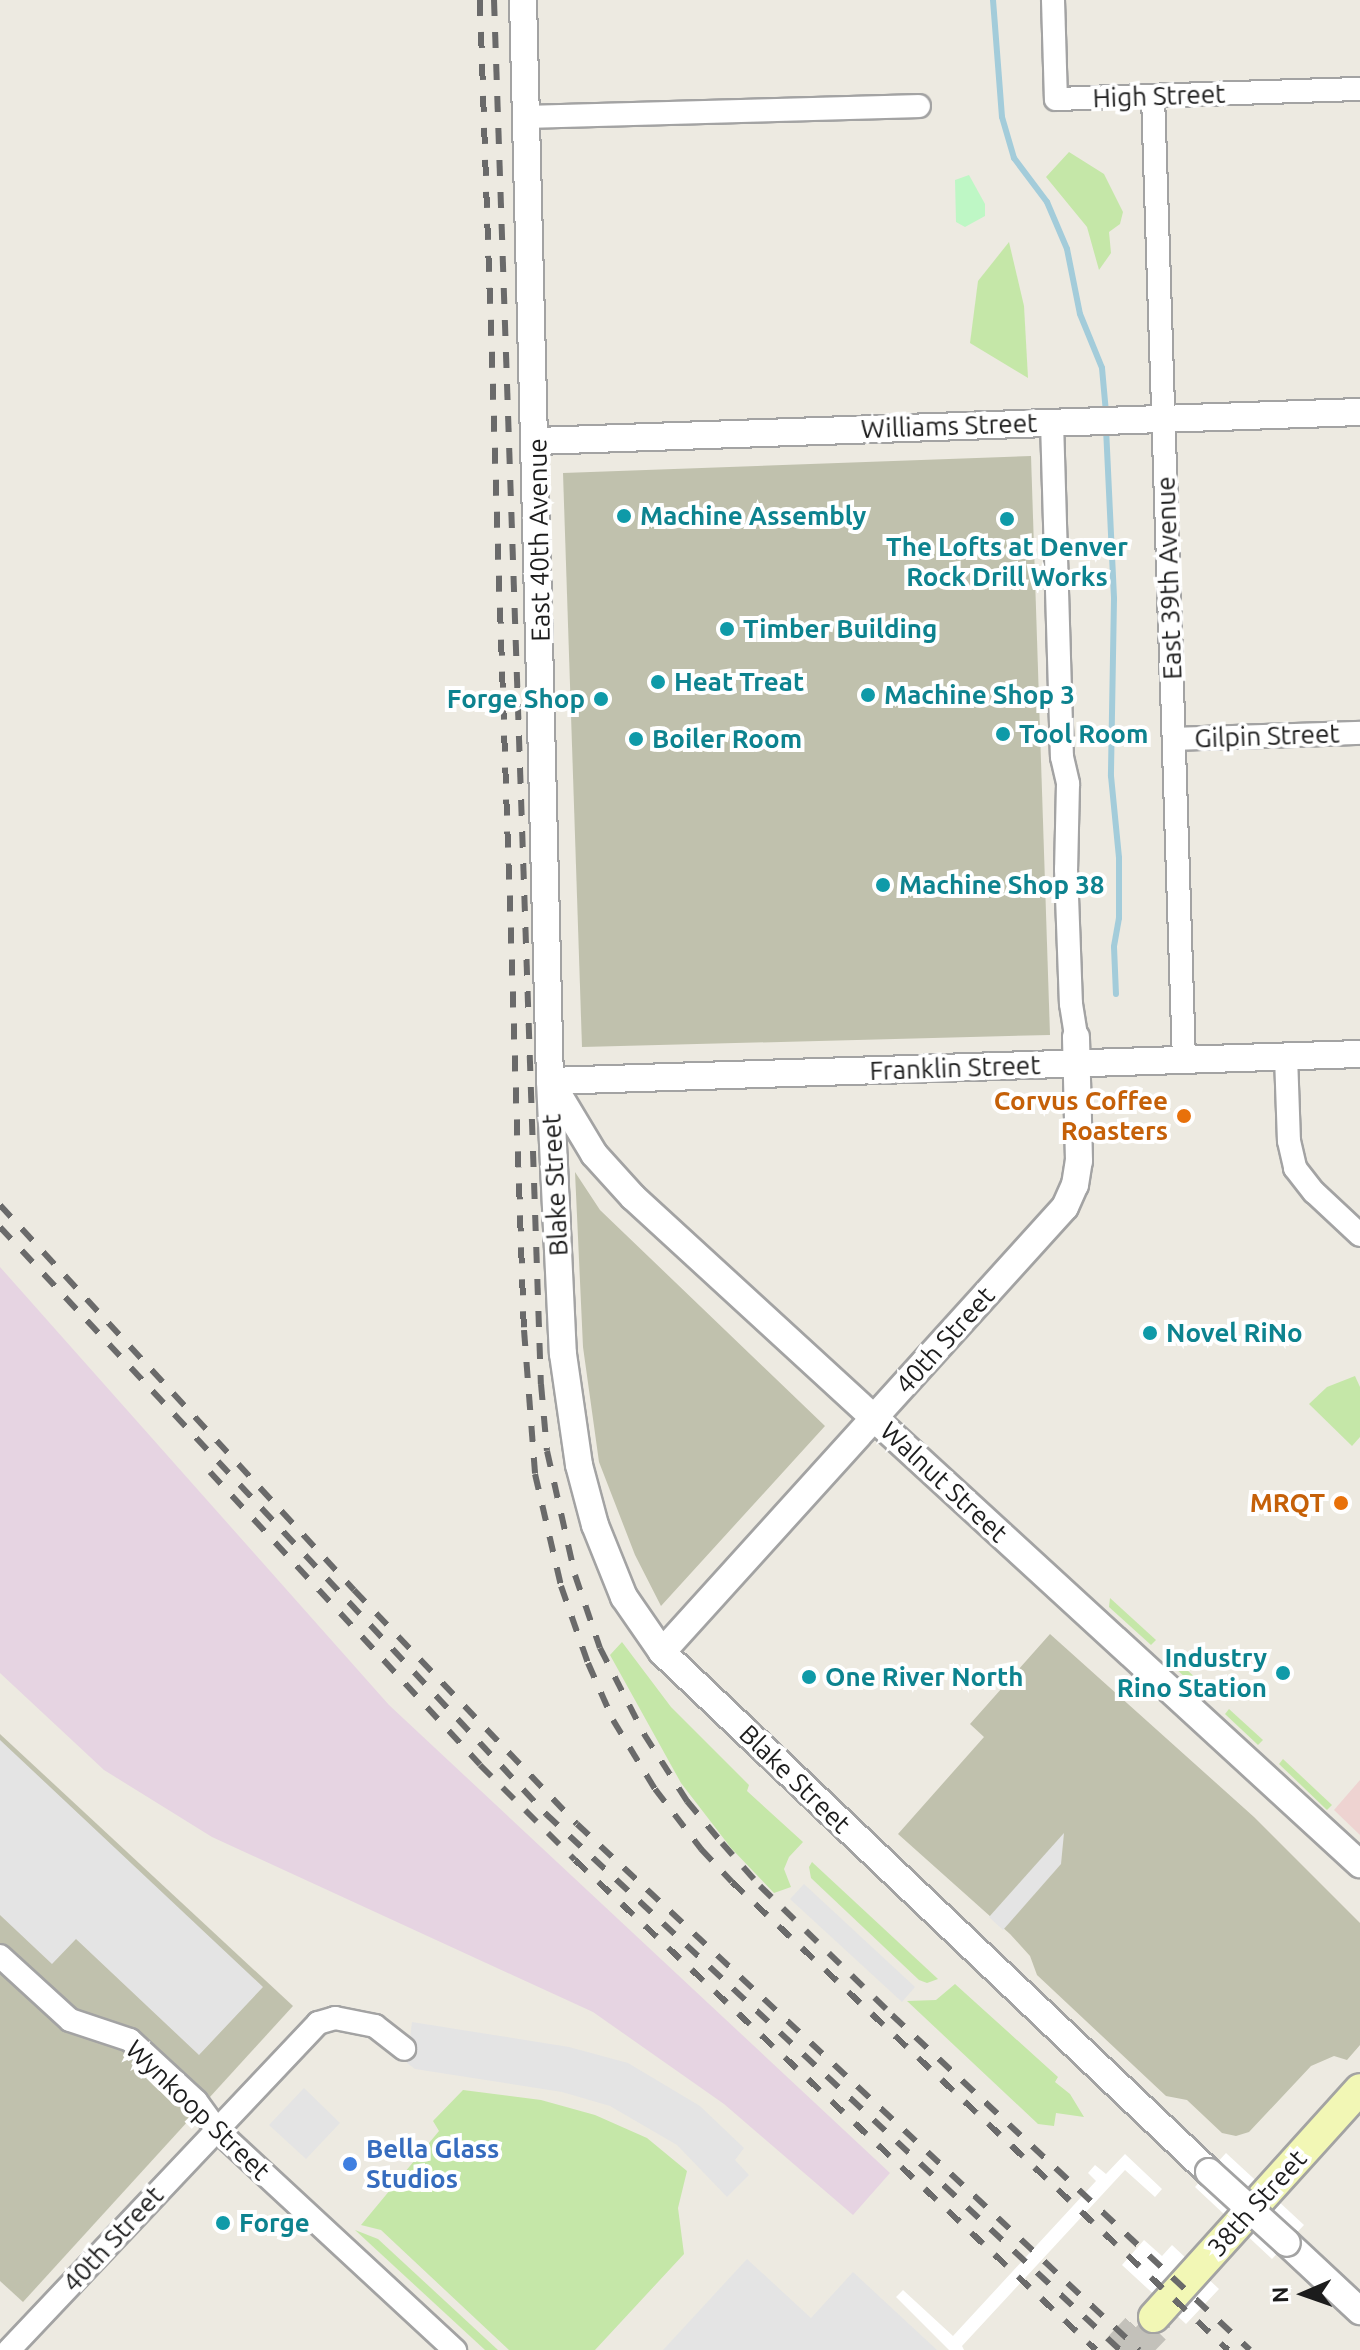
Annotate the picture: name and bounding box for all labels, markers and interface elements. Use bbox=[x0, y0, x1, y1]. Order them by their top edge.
street label: High Street bbox=[1092, 78, 1226, 114]
street label: Williams Street bbox=[860, 407, 1038, 445]
street label: East 40th Avenue bbox=[522, 438, 556, 642]
street label: East 39th Avenue bbox=[1150, 476, 1188, 680]
place label: Machine Assembly bbox=[640, 500, 866, 532]
marker: Machine Assembly bbox=[615, 507, 633, 525]
marker: The Lofts at Denver Rock Drill Works bbox=[998, 510, 1016, 528]
place label: The Lofts at Denver Rock Drill Works bbox=[886, 531, 1128, 592]
place label: Timber Building bbox=[743, 613, 937, 645]
marker: Timber Building bbox=[718, 620, 736, 638]
place label: Heat Treat bbox=[674, 666, 804, 698]
marker: Heat Treat bbox=[649, 673, 667, 691]
place label: Machine Shop 3 bbox=[884, 679, 1075, 711]
place label: Forge Shop bbox=[447, 683, 585, 715]
marker: Machine Shop 3 bbox=[859, 686, 877, 704]
marker: Forge Shop bbox=[592, 690, 610, 708]
place label: Tool Room bbox=[1019, 718, 1148, 750]
street label: Gilpin Street bbox=[1194, 718, 1340, 754]
place label: Boiler Room bbox=[652, 723, 802, 755]
marker: Tool Room bbox=[994, 725, 1012, 743]
marker: Boiler Room bbox=[627, 730, 645, 748]
place label: Machine Shop 38 bbox=[899, 869, 1105, 901]
marker: Machine Shop 38 bbox=[874, 876, 892, 894]
street label: Franklin Street bbox=[869, 1049, 1041, 1087]
place label: Corvus Coffee Roasters bbox=[994, 1085, 1168, 1146]
marker: Corvus Coffee Roasters bbox=[1175, 1107, 1193, 1125]
street label: Blake Street bbox=[536, 1113, 574, 1257]
street label: 40th Street bbox=[889, 1280, 1001, 1400]
place label: Novel RiNo bbox=[1166, 1317, 1303, 1349]
marker: Novel RiNo bbox=[1141, 1324, 1159, 1342]
street label: Walnut Street bbox=[874, 1415, 1014, 1549]
place label: MRQT bbox=[1250, 1487, 1325, 1519]
marker: MRQT bbox=[1332, 1494, 1350, 1512]
place label: Industry Rino Station bbox=[1117, 1642, 1267, 1704]
place label: One River North bbox=[825, 1661, 1023, 1693]
marker: Industry Rino Station bbox=[1274, 1664, 1292, 1682]
marker: One River North bbox=[800, 1668, 818, 1686]
street label: Blake Street bbox=[733, 1718, 857, 1840]
street label: Wynkoop Street bbox=[119, 2033, 277, 2187]
place label: Bella Glass Studios bbox=[366, 2133, 499, 2194]
street label: 38th Street bbox=[1201, 2143, 1313, 2263]
marker: Bella Glass Studios bbox=[341, 2155, 359, 2173]
street label: 40th Street bbox=[56, 2180, 170, 2298]
place label: Forge bbox=[239, 2207, 310, 2239]
marker: Forge bbox=[214, 2214, 232, 2232]
north arrow bbox=[1264, 2254, 1344, 2334]
text: N bbox=[1267, 2286, 1292, 2304]

